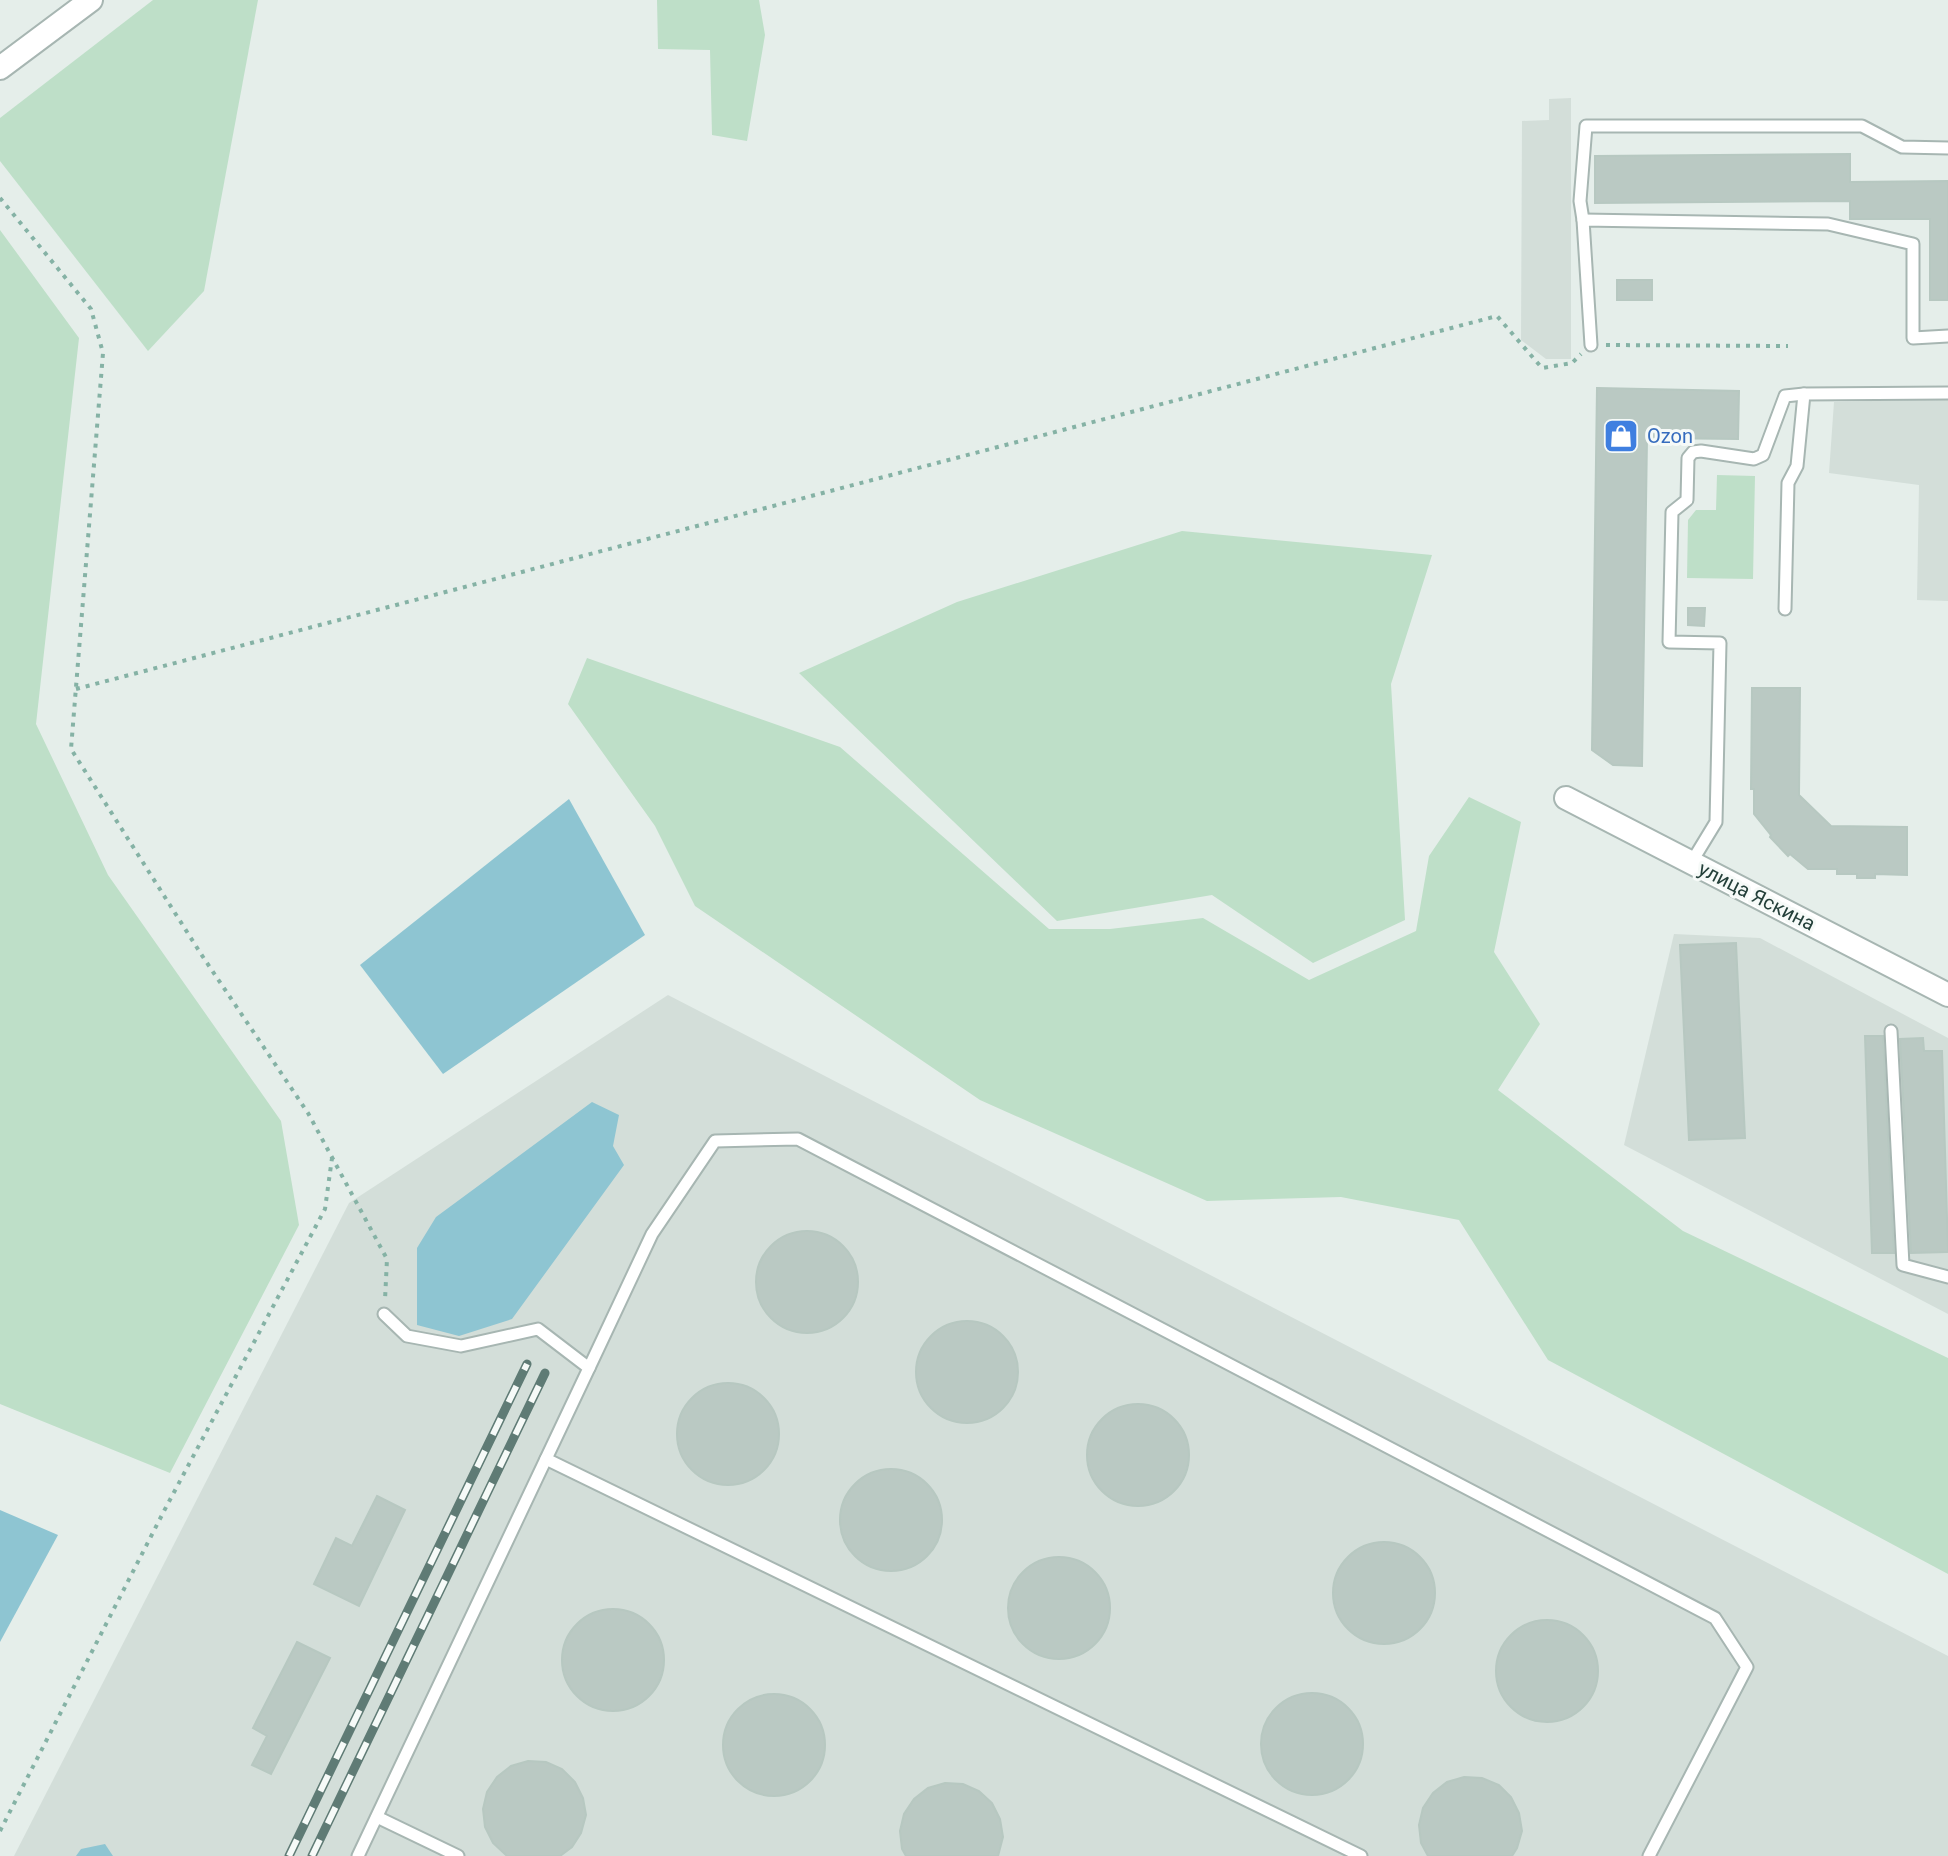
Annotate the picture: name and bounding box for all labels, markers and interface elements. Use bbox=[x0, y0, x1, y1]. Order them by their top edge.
shop icon: Ozon bbox=[1602, 417, 1640, 455]
place label: Ozon bbox=[1647, 424, 1693, 448]
street label: улица Яскина bbox=[1695, 856, 1819, 936]

